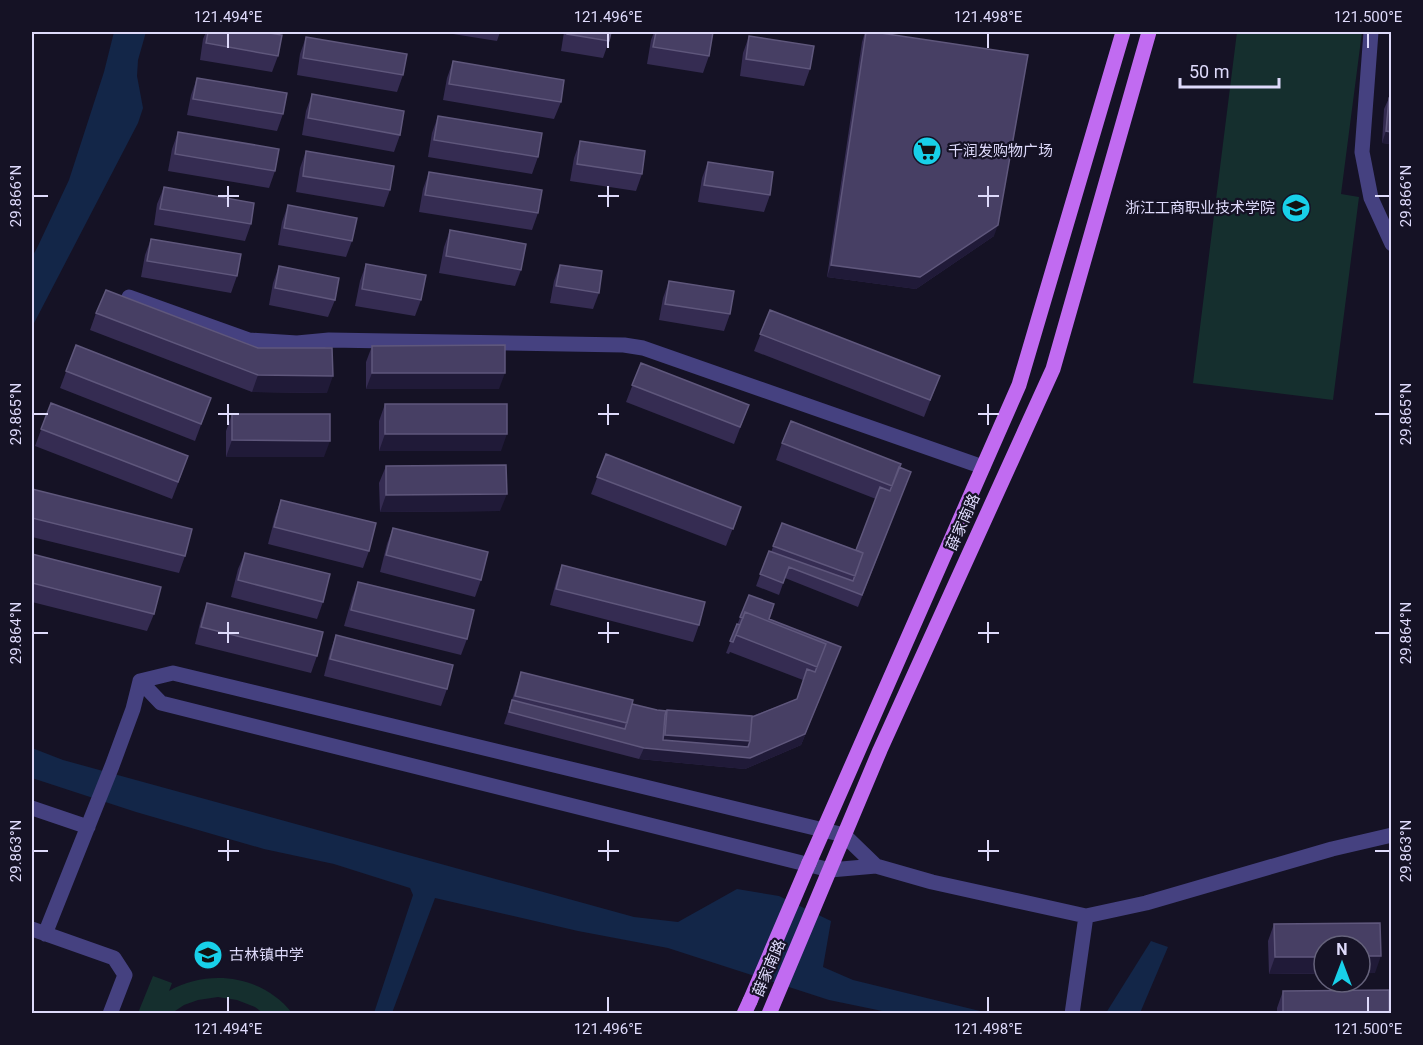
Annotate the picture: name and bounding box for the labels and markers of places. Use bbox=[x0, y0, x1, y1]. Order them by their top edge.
supermarket icon: 千润发购物广场 bbox=[911, 135, 943, 167]
place label: 千润发购物广场 bbox=[948, 142, 1053, 160]
school or university icon: 浙江工商职业技术学院 bbox=[1280, 192, 1312, 224]
place label: 浙江工商职业技术学院 bbox=[1125, 199, 1275, 217]
school or university icon: 古林镇中学 bbox=[192, 939, 224, 971]
place label: 古林镇中学 bbox=[229, 946, 304, 964]

